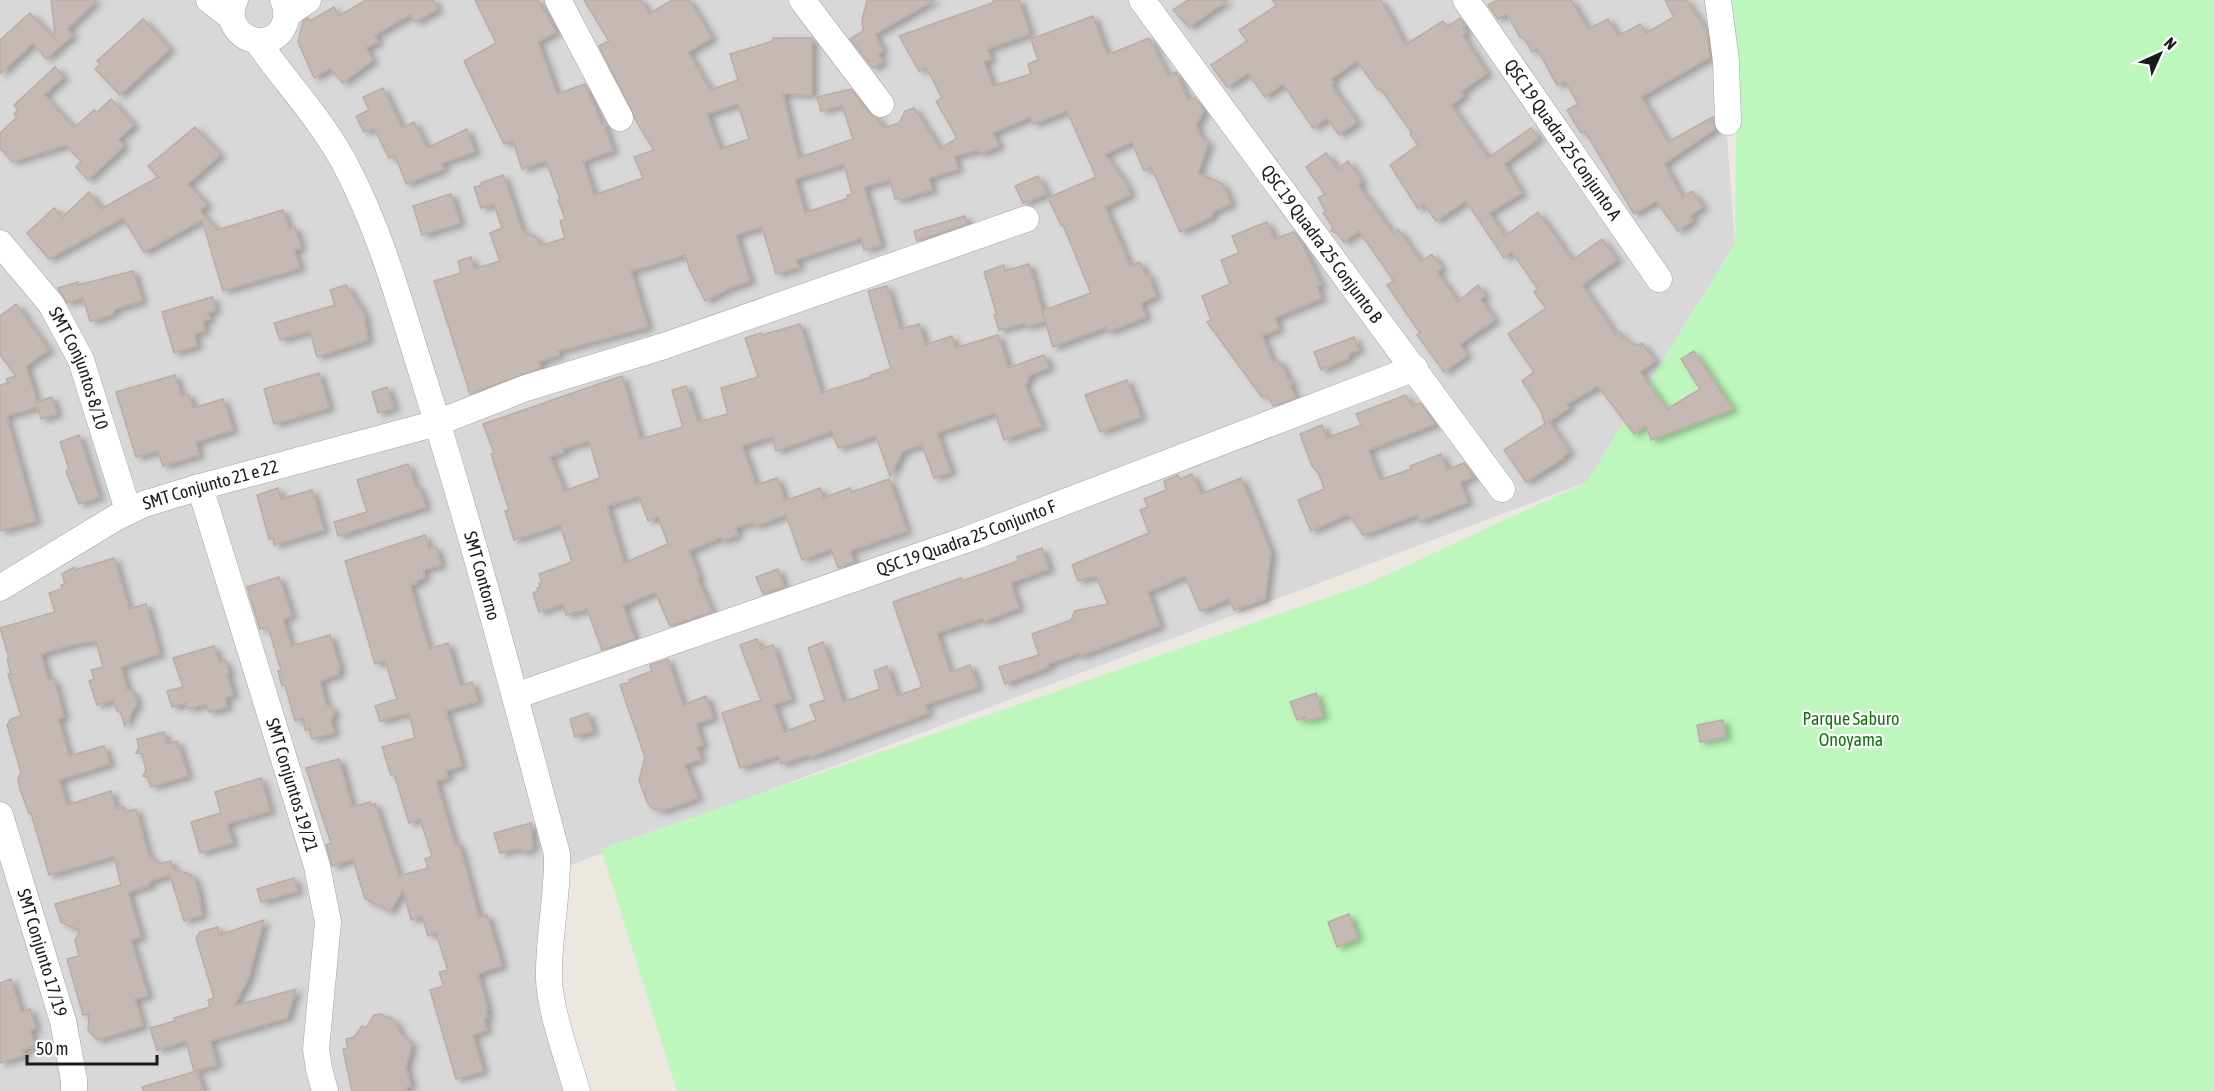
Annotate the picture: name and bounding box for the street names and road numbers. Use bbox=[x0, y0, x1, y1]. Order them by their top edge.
street label: QSC 19 Quadra 25 Conjunto A bbox=[1500, 55, 1626, 224]
street label: QSC 19 Quadra 25 Conjunto B bbox=[1257, 161, 1387, 327]
street label: SMT Conjuntos 8/10 bbox=[45, 303, 113, 432]
street label: SMT Conjunto 21 e 22 bbox=[140, 455, 280, 514]
street label: QSC 19 Quadra 25 Conjunto F bbox=[874, 495, 1059, 580]
street label: SMT Contorno bbox=[460, 529, 505, 623]
street label: SMT Conjuntos 19/21 bbox=[262, 715, 323, 855]
street label: SMT Conjunto 17/19 bbox=[13, 886, 72, 1019]

